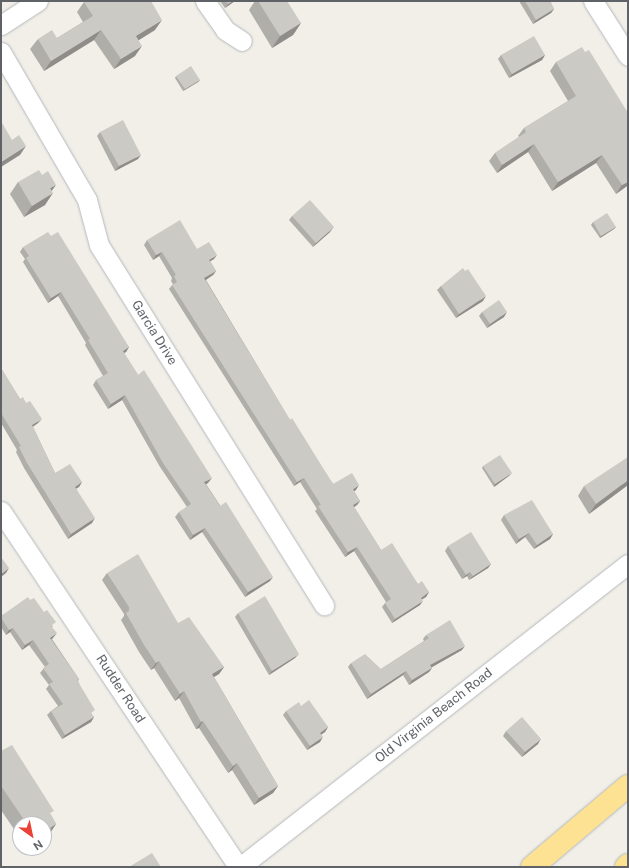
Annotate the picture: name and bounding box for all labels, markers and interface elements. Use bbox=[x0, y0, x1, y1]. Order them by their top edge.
street label: Garcia Drive bbox=[128, 298, 180, 368]
street label: Rudder Road bbox=[92, 652, 148, 726]
street label: Old Virginia Beach Road bbox=[372, 665, 496, 767]
north arrow bbox=[12, 816, 52, 856]
text: N bbox=[31, 838, 45, 853]

